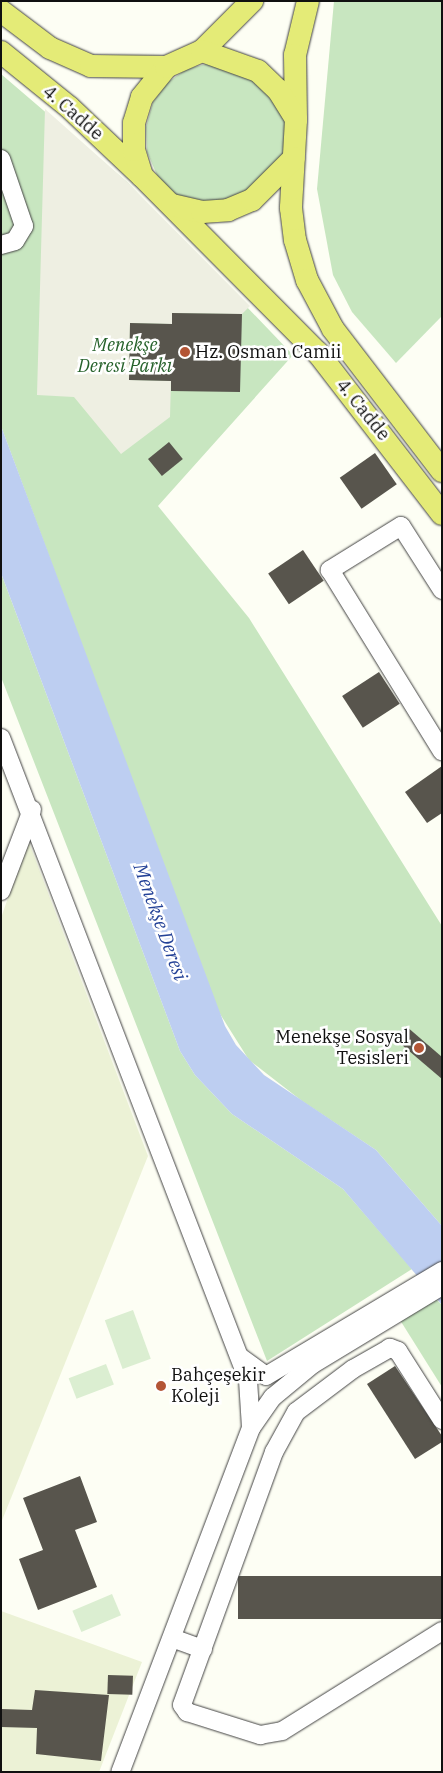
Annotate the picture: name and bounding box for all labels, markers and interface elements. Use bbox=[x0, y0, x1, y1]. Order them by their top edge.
street label: 4. Cadde bbox=[38, 81, 108, 145]
park label: Menekşe Deresi Parkı bbox=[78, 335, 172, 378]
place label: Hz. Osman Camii bbox=[195, 341, 341, 363]
marker: Hz. Osman Camii bbox=[179, 346, 191, 358]
street label: 4. Cadde bbox=[332, 375, 394, 445]
water label: Menekşe Deresi bbox=[128, 860, 192, 984]
place label: Menekşe Sosyal Tesisleri bbox=[275, 1027, 409, 1070]
marker: Menekşe Sosyal Tesisleri bbox=[413, 1042, 425, 1054]
place label: Bahçeşekir Koleji bbox=[171, 1365, 265, 1408]
marker: Bahçeşekir Koleji bbox=[155, 1380, 167, 1392]

